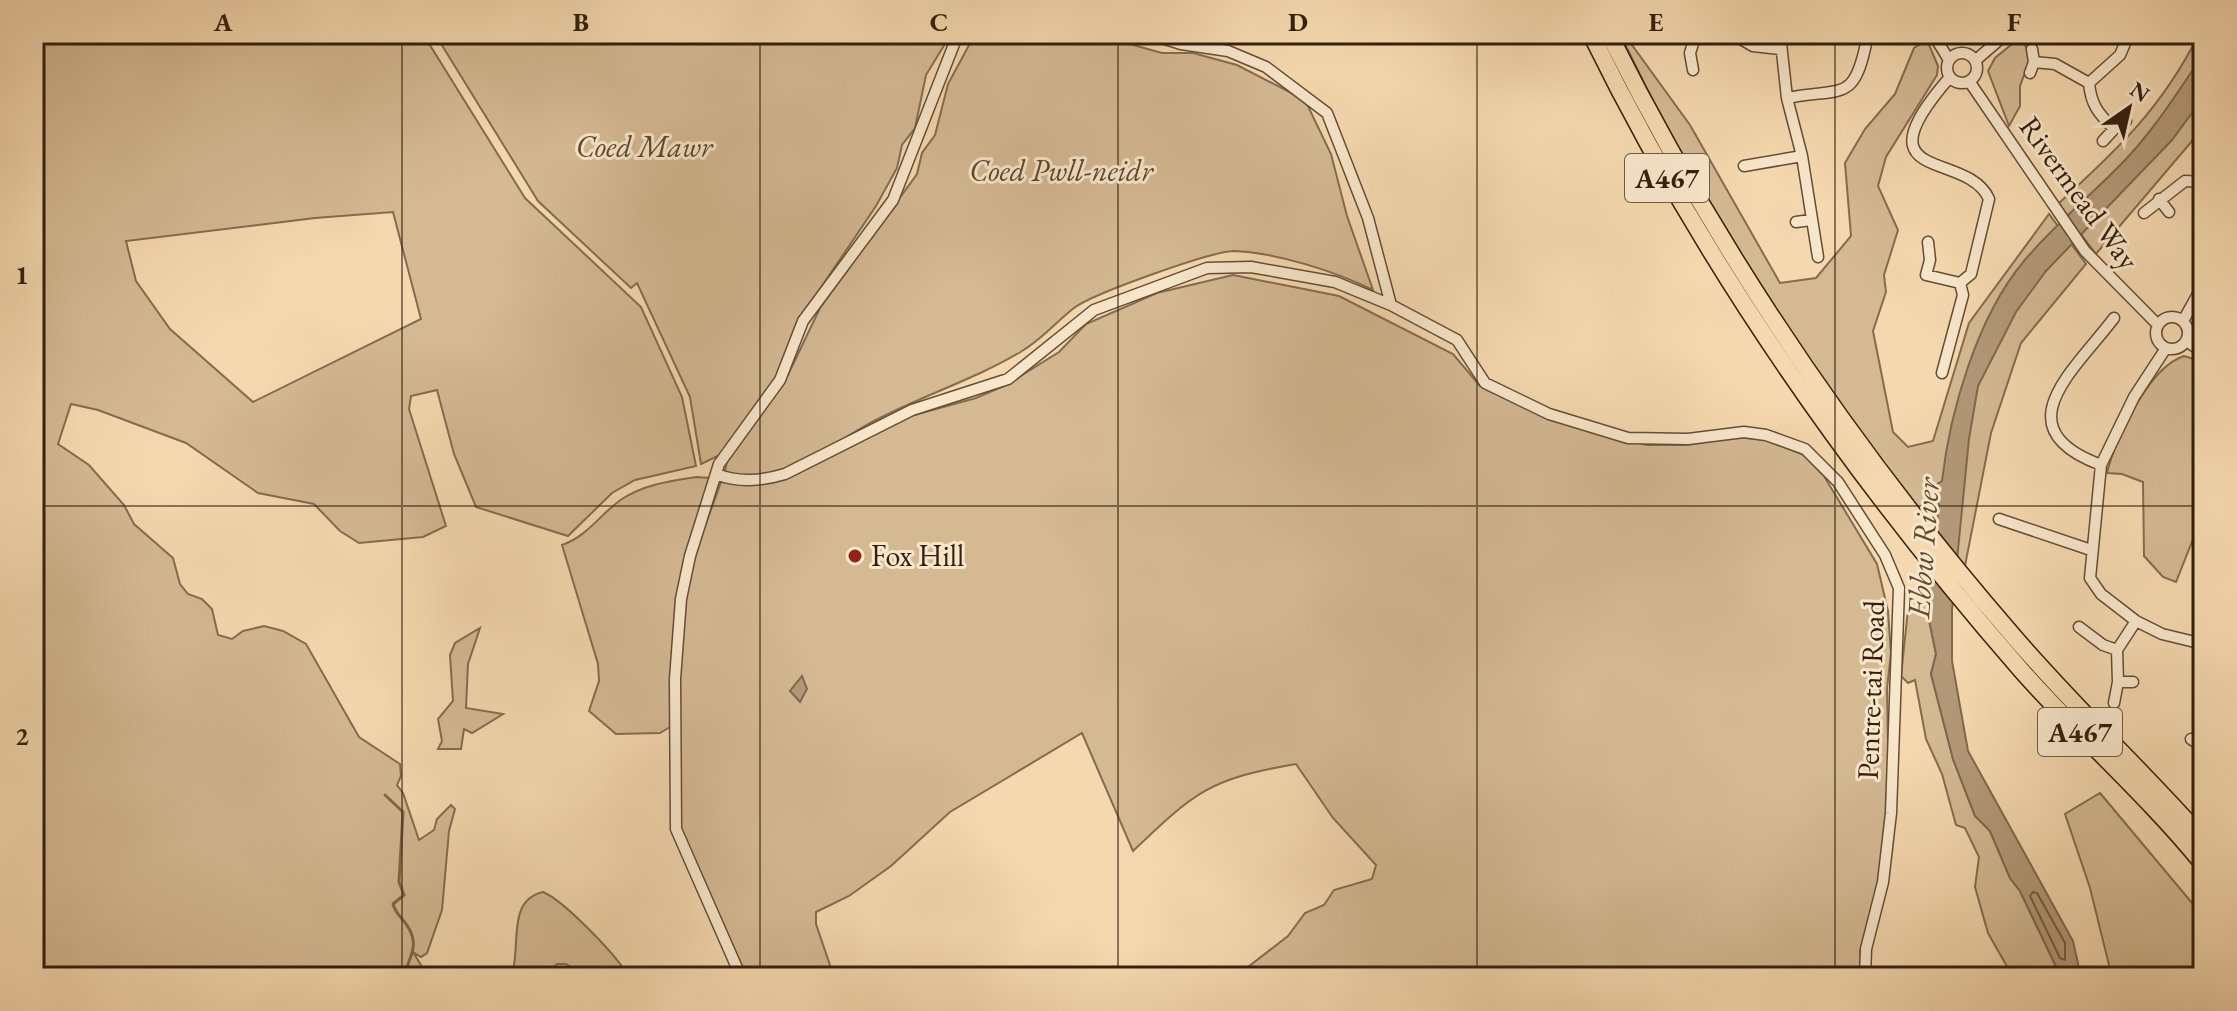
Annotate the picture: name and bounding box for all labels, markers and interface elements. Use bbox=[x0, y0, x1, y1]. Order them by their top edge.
text: A bbox=[213, 5, 233, 39]
text: B bbox=[573, 5, 589, 39]
text: C bbox=[930, 5, 948, 39]
text: D bbox=[1288, 5, 1308, 39]
text: E bbox=[1649, 5, 1664, 39]
text: F bbox=[2007, 5, 2021, 39]
north arrow bbox=[2089, 68, 2169, 148]
text: N bbox=[2124, 75, 2156, 109]
street label: Rivermead Way bbox=[2011, 108, 2149, 278]
park label: Coed Mawr bbox=[576, 127, 714, 166]
park label: Coed Pwll-neidr bbox=[969, 151, 1154, 190]
road number: A467 bbox=[1625, 154, 1709, 202]
text: 1 bbox=[15, 258, 29, 292]
water label: Ebbw River bbox=[1897, 475, 1949, 621]
place label: Fox Hill bbox=[871, 536, 964, 575]
marker: Fox Hill bbox=[846, 547, 864, 565]
street label: Pentre-tai Road bbox=[1848, 599, 1893, 780]
road number: A467 bbox=[2038, 708, 2122, 756]
text: 2 bbox=[15, 719, 29, 753]

